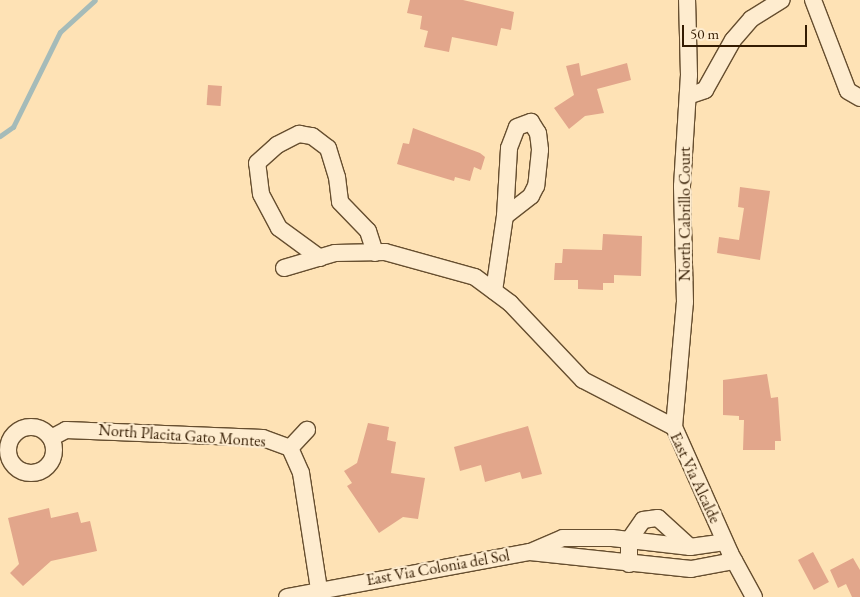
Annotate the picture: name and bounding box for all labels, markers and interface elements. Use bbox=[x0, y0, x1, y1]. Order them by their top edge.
scale bar bbox=[685, 15, 810, 47]
text: 50 m bbox=[690, 24, 719, 43]
street label: North Cabrillo Court bbox=[675, 147, 695, 281]
street label: North Placita Gato Montes bbox=[98, 421, 266, 451]
street label: East Via Alcalde bbox=[666, 429, 724, 527]
street label: East Via Colonia del Sol bbox=[365, 546, 511, 590]

